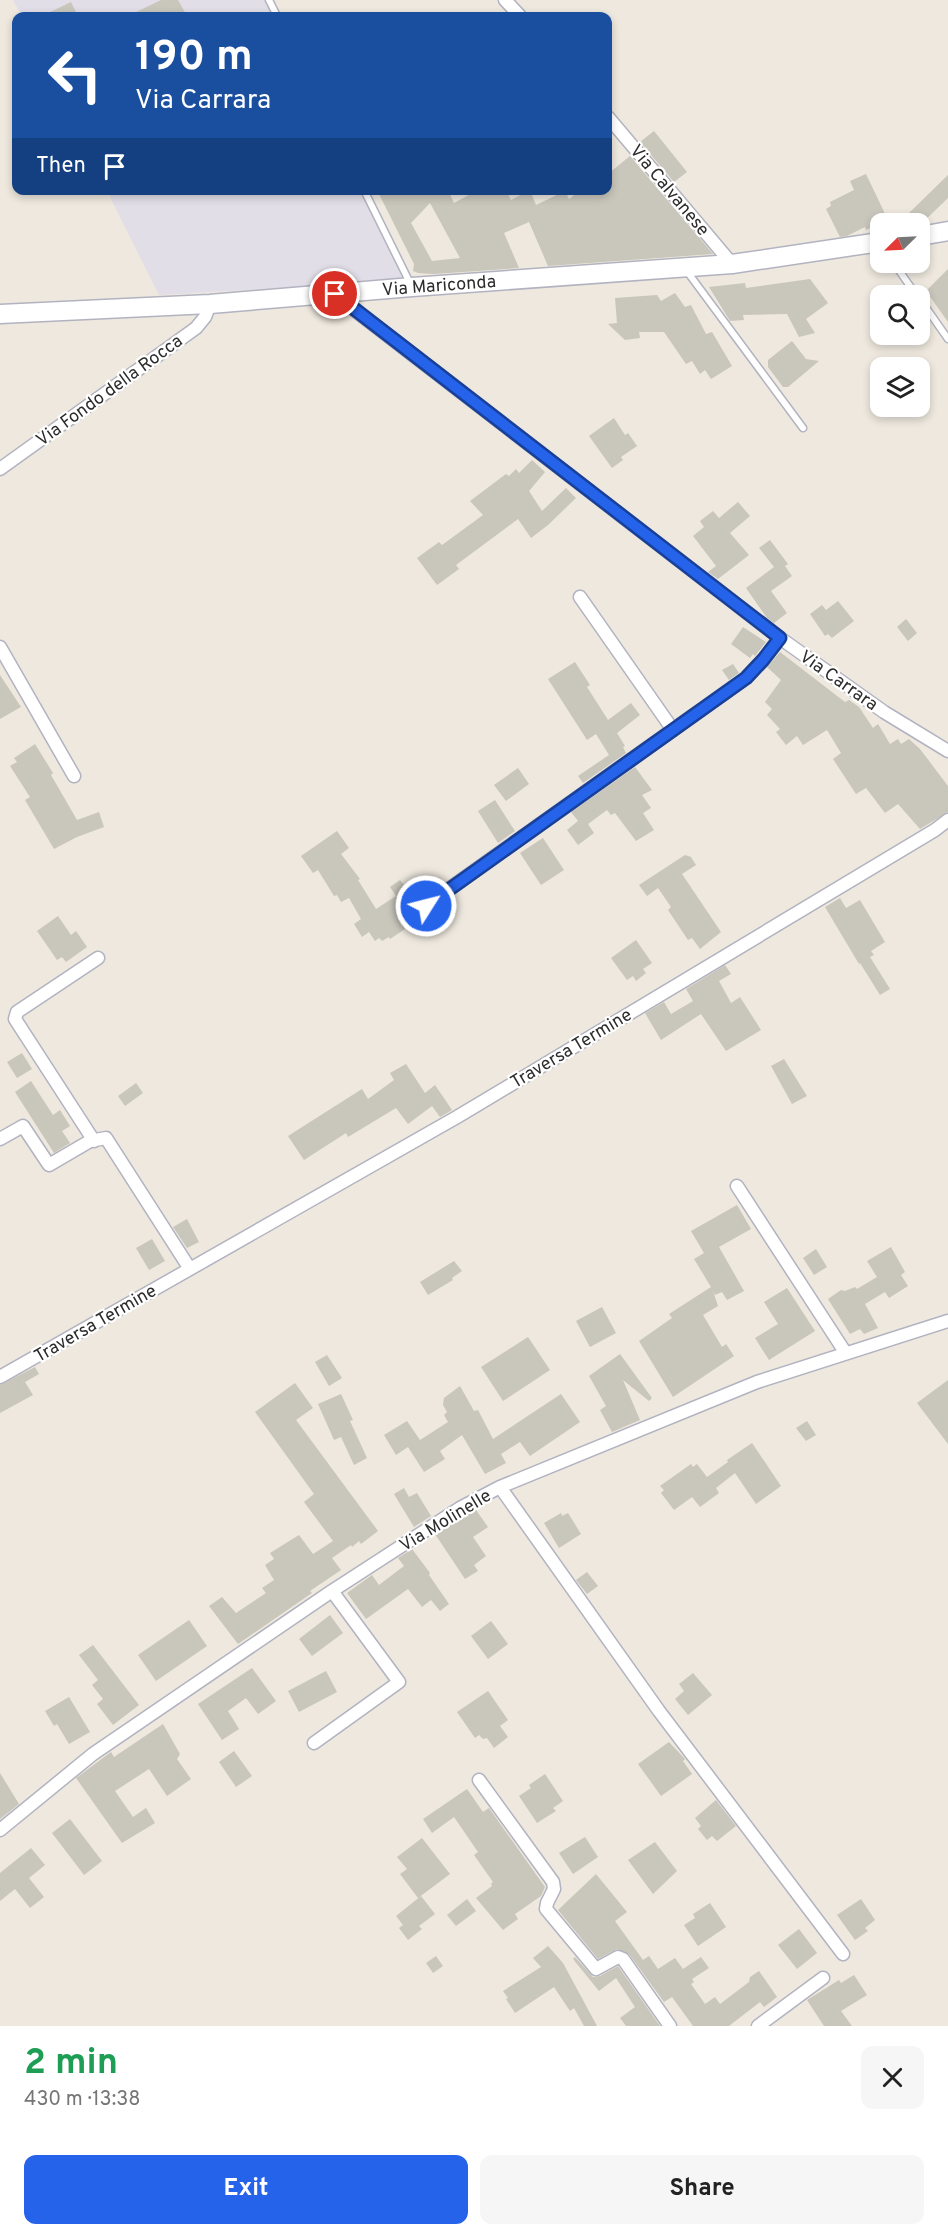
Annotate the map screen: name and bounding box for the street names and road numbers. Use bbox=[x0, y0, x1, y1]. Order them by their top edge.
street label: Via Calvanese bbox=[624, 141, 714, 241]
street label: Via Mariconda bbox=[381, 271, 497, 302]
street label: Via Fondo della Rocca bbox=[32, 330, 188, 452]
street label: Via Carrara bbox=[794, 646, 882, 717]
street label: Traversa Termine bbox=[507, 1004, 637, 1095]
street label: Traversa Termine bbox=[30, 1280, 161, 1369]
street label: Via Molinelle bbox=[396, 1485, 496, 1558]

